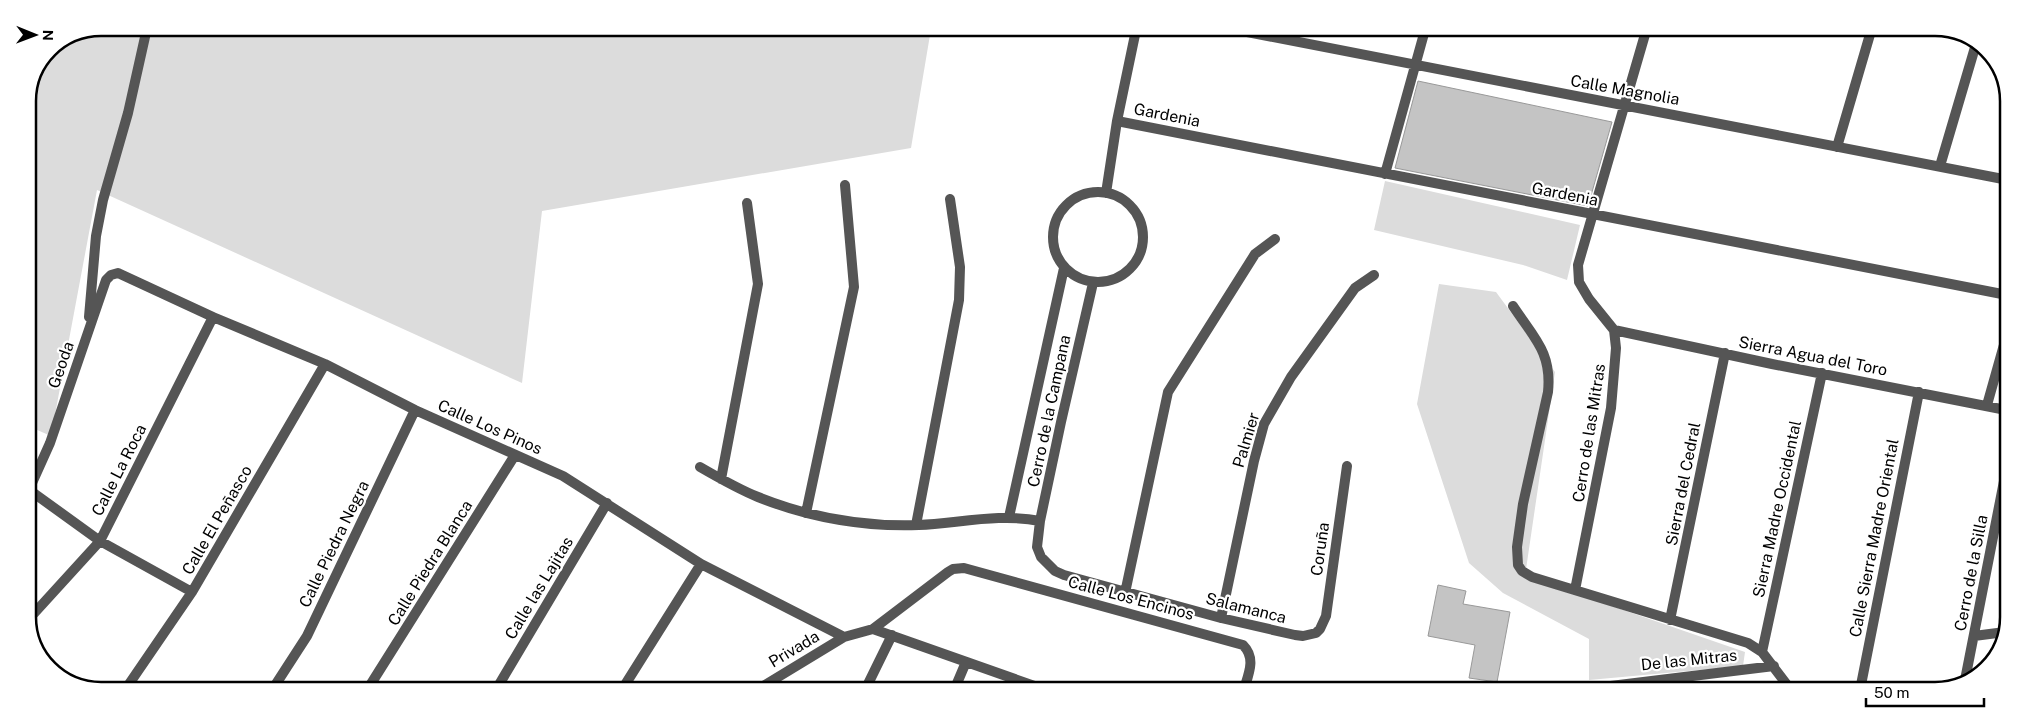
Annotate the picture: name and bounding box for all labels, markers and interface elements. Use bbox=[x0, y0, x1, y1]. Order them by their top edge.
north arrow bbox=[10, 10, 60, 60]
text: N bbox=[40, 30, 56, 41]
street label: Calle Magnolia bbox=[1569, 71, 1681, 109]
street label: Gardenia bbox=[1132, 99, 1202, 131]
street label: Gardenia bbox=[1530, 178, 1600, 210]
street label: Sierra Agua del Toro bbox=[1737, 332, 1889, 380]
street label: Cerro de la Campana bbox=[1024, 333, 1074, 489]
street label: Geoda bbox=[44, 339, 78, 391]
street label: Cerro de las Mitras bbox=[1569, 362, 1609, 504]
street label: Calle Los Pinos bbox=[435, 396, 545, 458]
street label: Palmier bbox=[1229, 410, 1263, 470]
street label: Sierra Madre Occidental bbox=[1749, 419, 1805, 599]
street label: Calle La Roca bbox=[88, 421, 150, 519]
street label: Sierra del Cedral bbox=[1662, 421, 1704, 547]
street label: Calle Sierra Madre Oriental bbox=[1845, 437, 1903, 639]
street label: Calle El Peñasco bbox=[178, 462, 256, 578]
street label: Calle Piedra Negra bbox=[295, 477, 373, 611]
street label: Calle Piedra Blanca bbox=[384, 497, 476, 629]
street label: Cerro de la Silla bbox=[1950, 513, 1992, 633]
street label: Coruña bbox=[1307, 521, 1333, 577]
street label: Calle las Lajitas bbox=[501, 533, 577, 643]
street label: Calle Los Encinos bbox=[1066, 572, 1196, 624]
street label: Salamanca bbox=[1204, 589, 1288, 627]
street label: Privada bbox=[765, 627, 823, 671]
street label: De las Mitras bbox=[1640, 646, 1738, 674]
scale bar bbox=[1866, 676, 1984, 708]
text: 50 m bbox=[1874, 684, 1909, 701]

